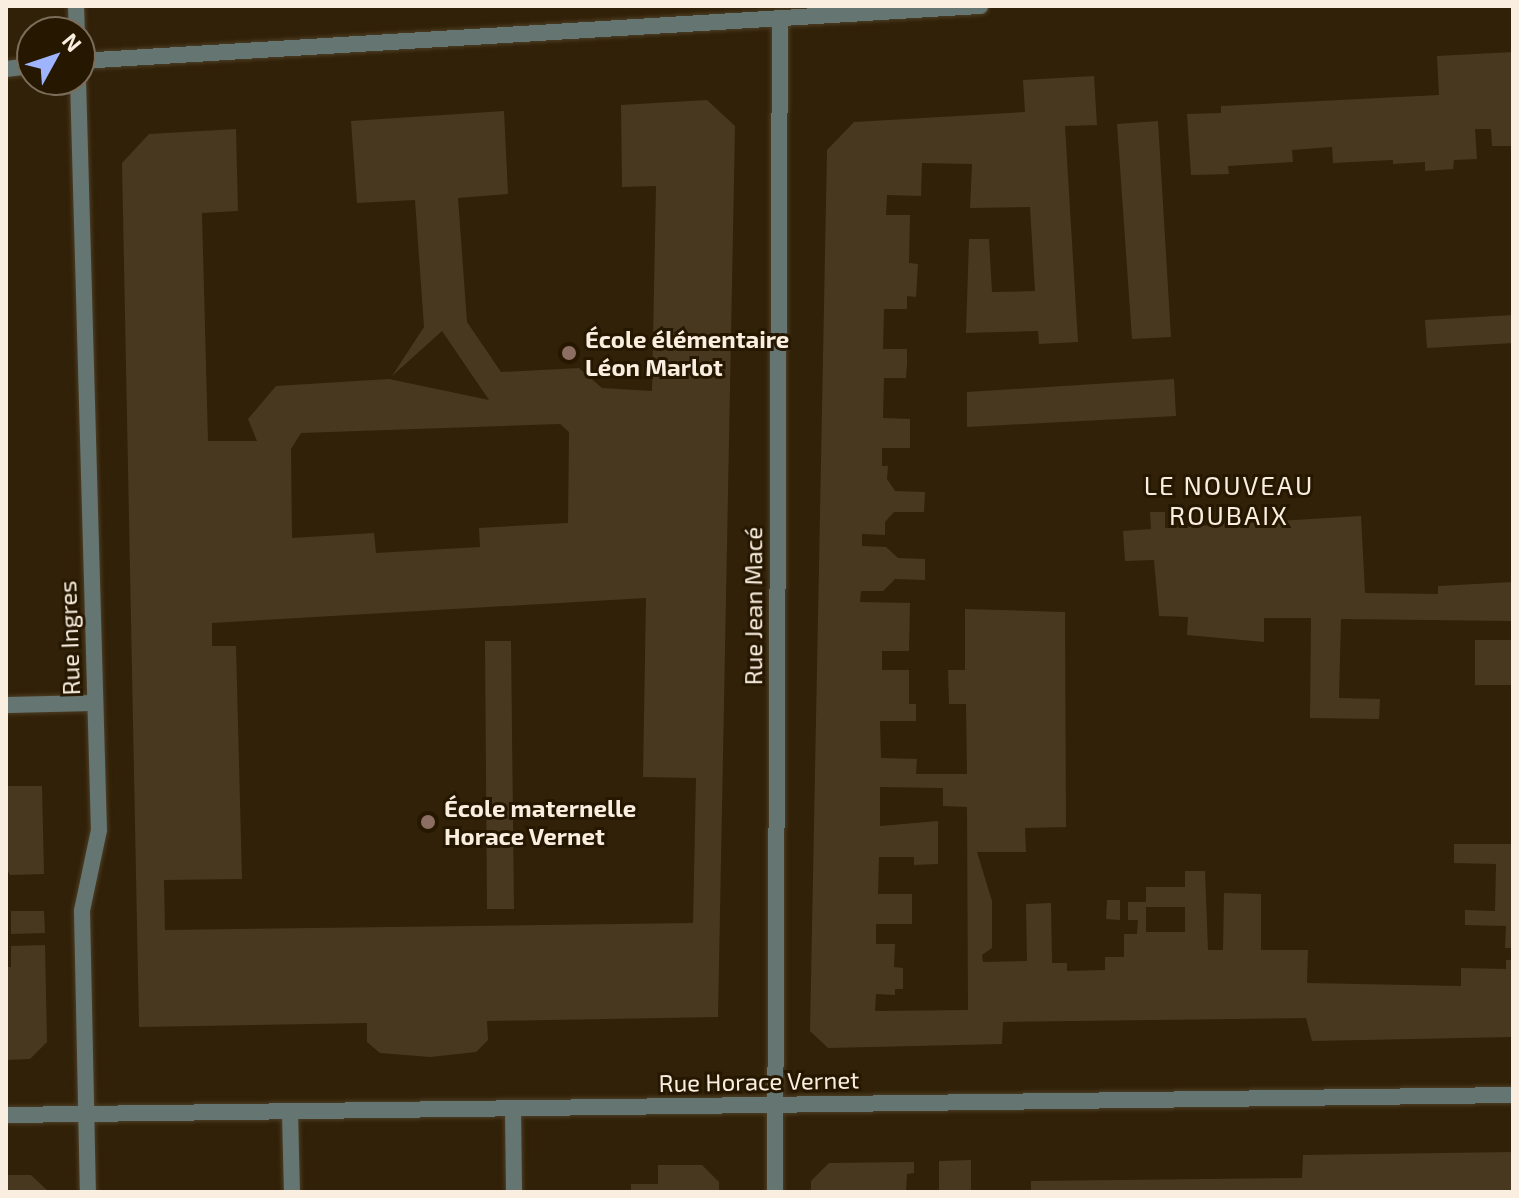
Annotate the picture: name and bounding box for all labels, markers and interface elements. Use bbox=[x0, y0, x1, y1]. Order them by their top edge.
north arrow bbox=[16, 16, 96, 96]
text: N bbox=[58, 27, 88, 56]
place label: École élémentaire Léon Marlot bbox=[585, 325, 789, 381]
marker: École élémentaire Léon Marlot bbox=[560, 344, 578, 362]
district label: LE NOUVEAU ROUBAIX bbox=[1144, 469, 1314, 530]
street label: Rue Jean Macé bbox=[739, 527, 767, 685]
street label: Rue Ingres bbox=[53, 580, 85, 696]
place label: École maternelle Horace Vernet bbox=[444, 794, 636, 850]
marker: École maternelle Horace Vernet bbox=[419, 813, 437, 831]
street label: Rue Horace Vernet bbox=[658, 1065, 860, 1097]

